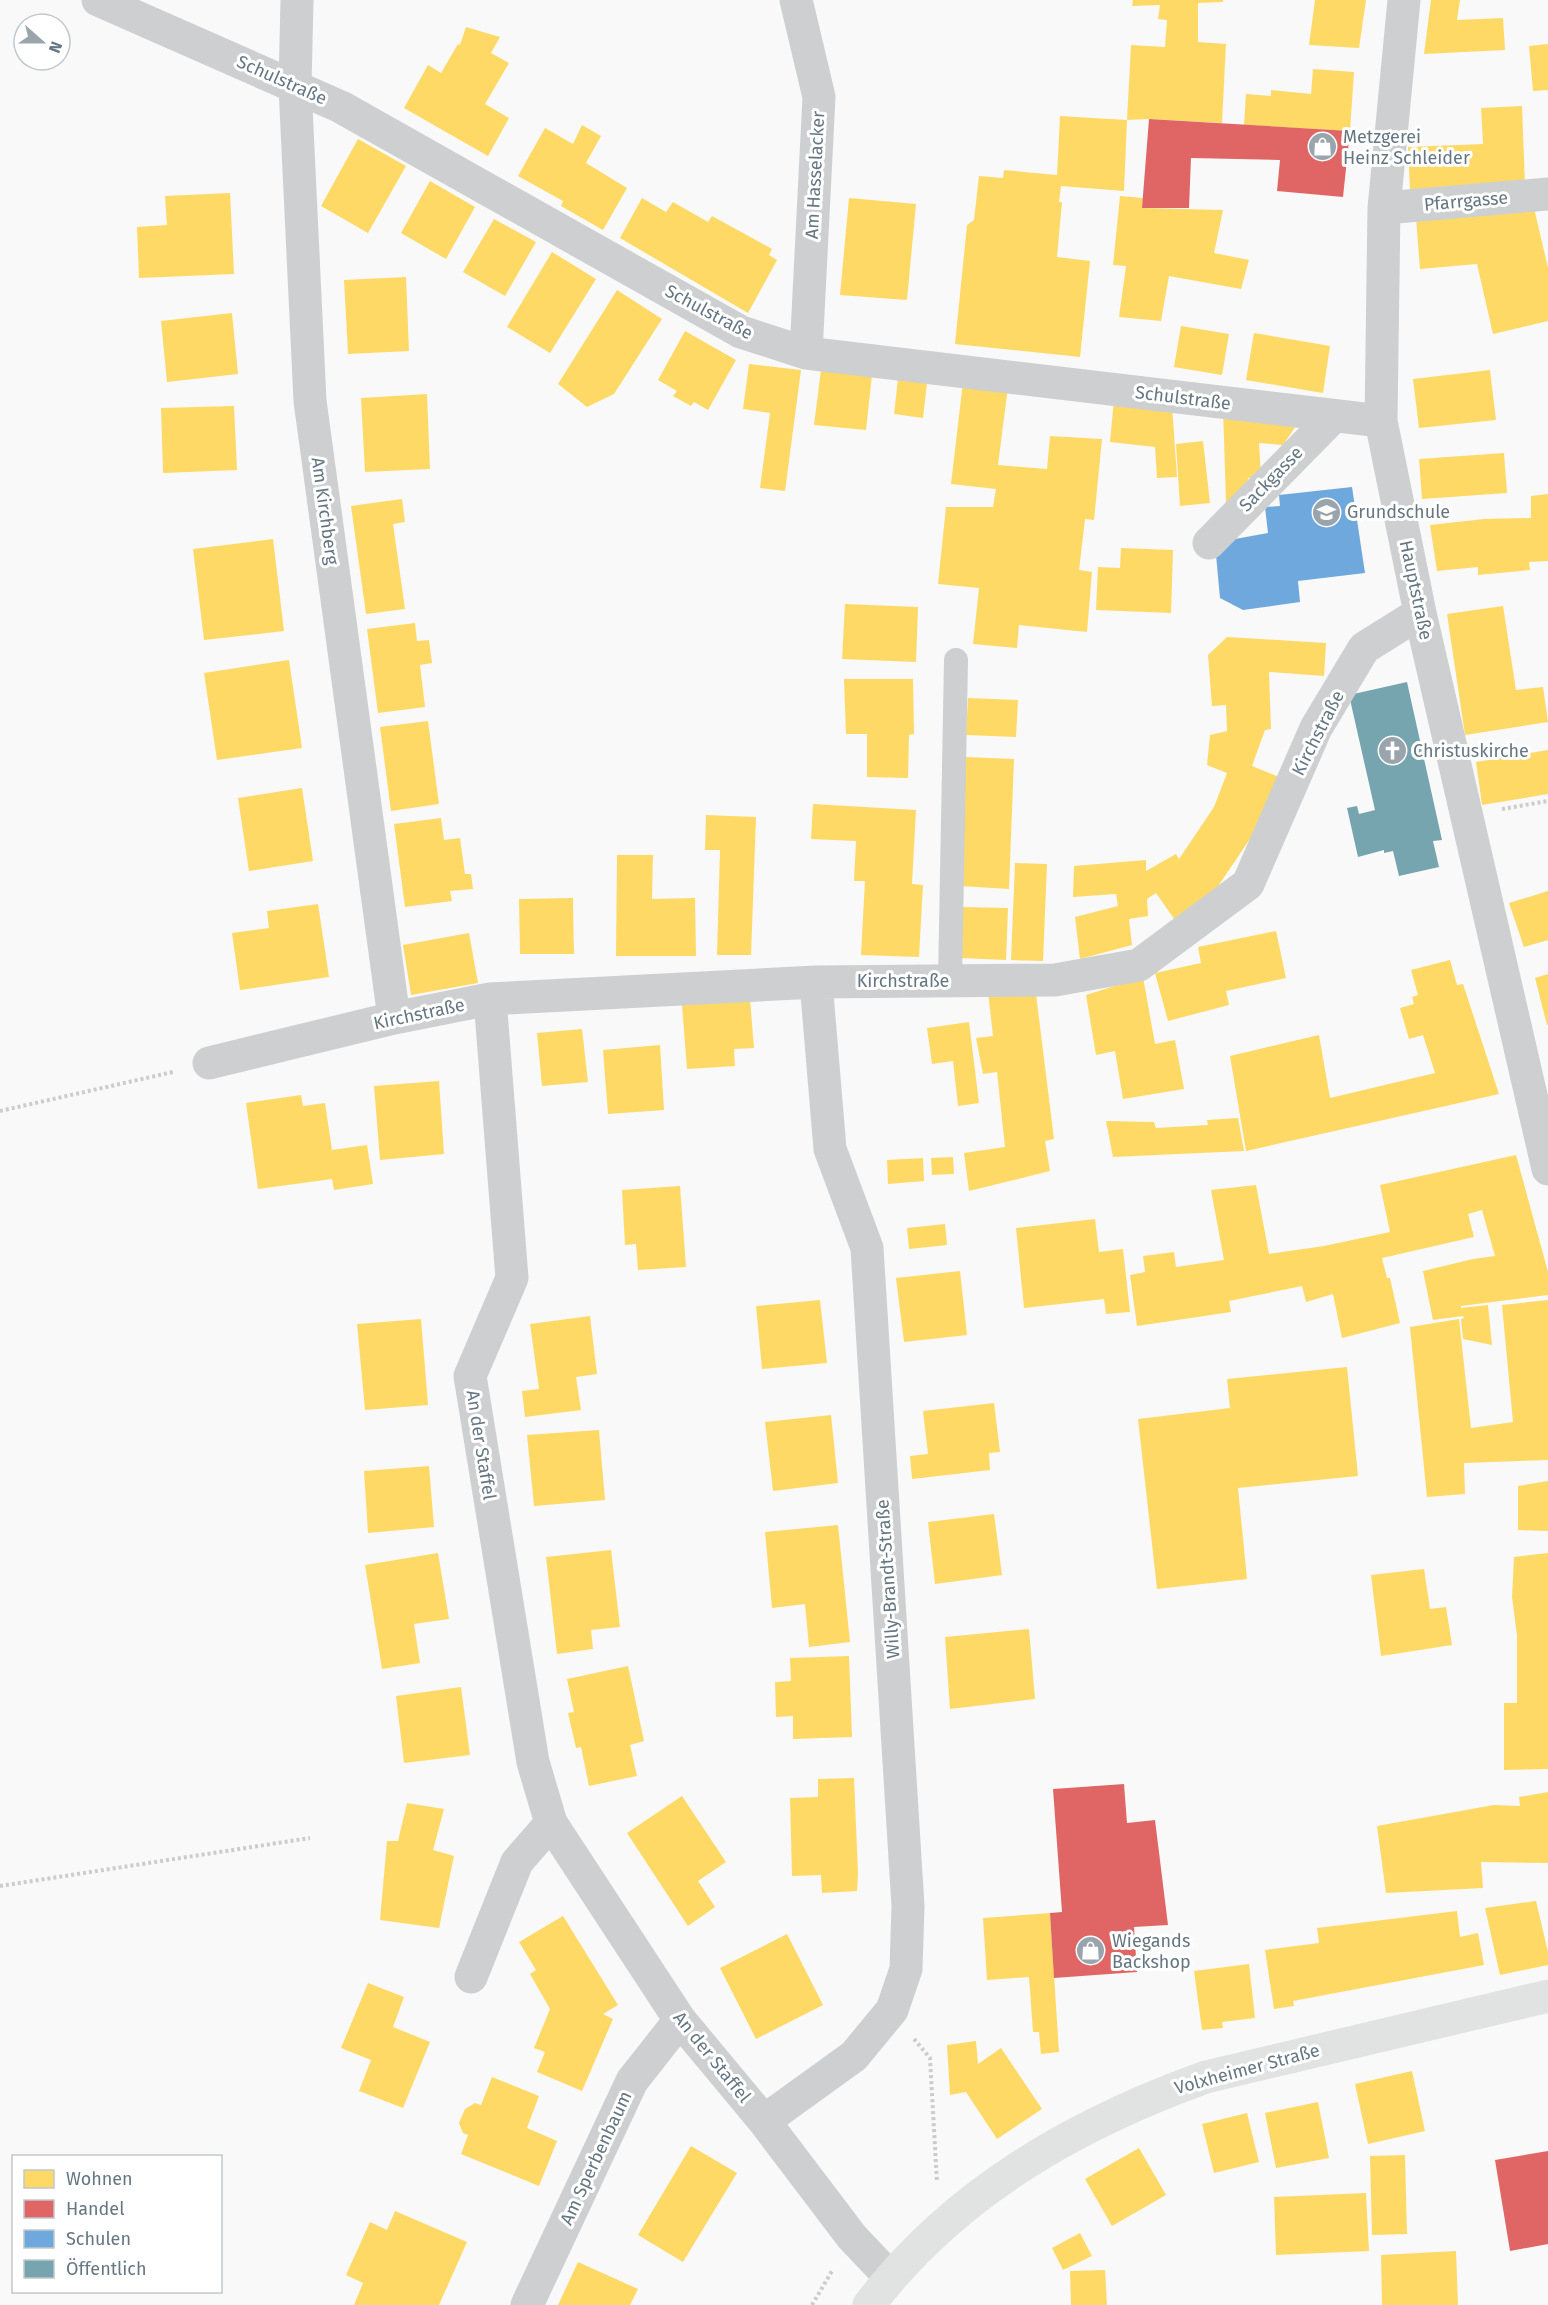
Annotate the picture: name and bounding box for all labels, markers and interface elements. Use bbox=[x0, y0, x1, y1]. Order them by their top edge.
north arrow bbox=[12, 12, 72, 72]
text: N bbox=[45, 39, 66, 56]
street label: Schulstraße bbox=[234, 50, 330, 110]
street label: Am Hasselacker bbox=[801, 110, 829, 240]
place label: Metzgerei Heinz Schleider bbox=[1343, 126, 1470, 169]
shop icon: Metzgerei Heinz Schleider bbox=[1306, 131, 1338, 163]
street label: Pfarrgasse bbox=[1423, 186, 1509, 216]
street label: Schulstraße bbox=[661, 280, 757, 344]
street label: Schulstraße bbox=[1134, 381, 1232, 415]
street label: Sackgasse bbox=[1234, 442, 1308, 516]
street label: Am Kirchberg bbox=[307, 456, 344, 567]
school or university icon: Grundschule bbox=[1310, 496, 1342, 528]
place label: Grundschule bbox=[1347, 501, 1450, 523]
street label: Hauptstraße bbox=[1395, 538, 1437, 642]
street label: Kirchstraße bbox=[1287, 687, 1349, 779]
church icon: Christuskirche bbox=[1376, 735, 1408, 767]
place label: Christuskirche bbox=[1413, 740, 1529, 762]
street label: Kirchstraße bbox=[857, 970, 949, 992]
street label: Kirchstraße bbox=[371, 994, 467, 1034]
street label: An der Staffel bbox=[461, 1389, 501, 1501]
street label: Willy-Brandt-Straße bbox=[871, 1499, 905, 1659]
place label: Wiegands Backshop bbox=[1112, 1930, 1191, 1973]
shop icon: Wiegands Backshop bbox=[1075, 1935, 1107, 1967]
street label: An der Staffel bbox=[669, 2007, 755, 2107]
street label: Volxheimer Straße bbox=[1172, 2039, 1322, 2099]
street label: Am Sperbenbaum bbox=[555, 2088, 637, 2228]
legend bbox=[12, 2155, 222, 2293]
text: Wohnen bbox=[66, 2168, 133, 2190]
text: Handel bbox=[66, 2198, 124, 2220]
text: Schulen bbox=[66, 2228, 131, 2250]
text: Öffentlich bbox=[66, 2258, 147, 2280]

